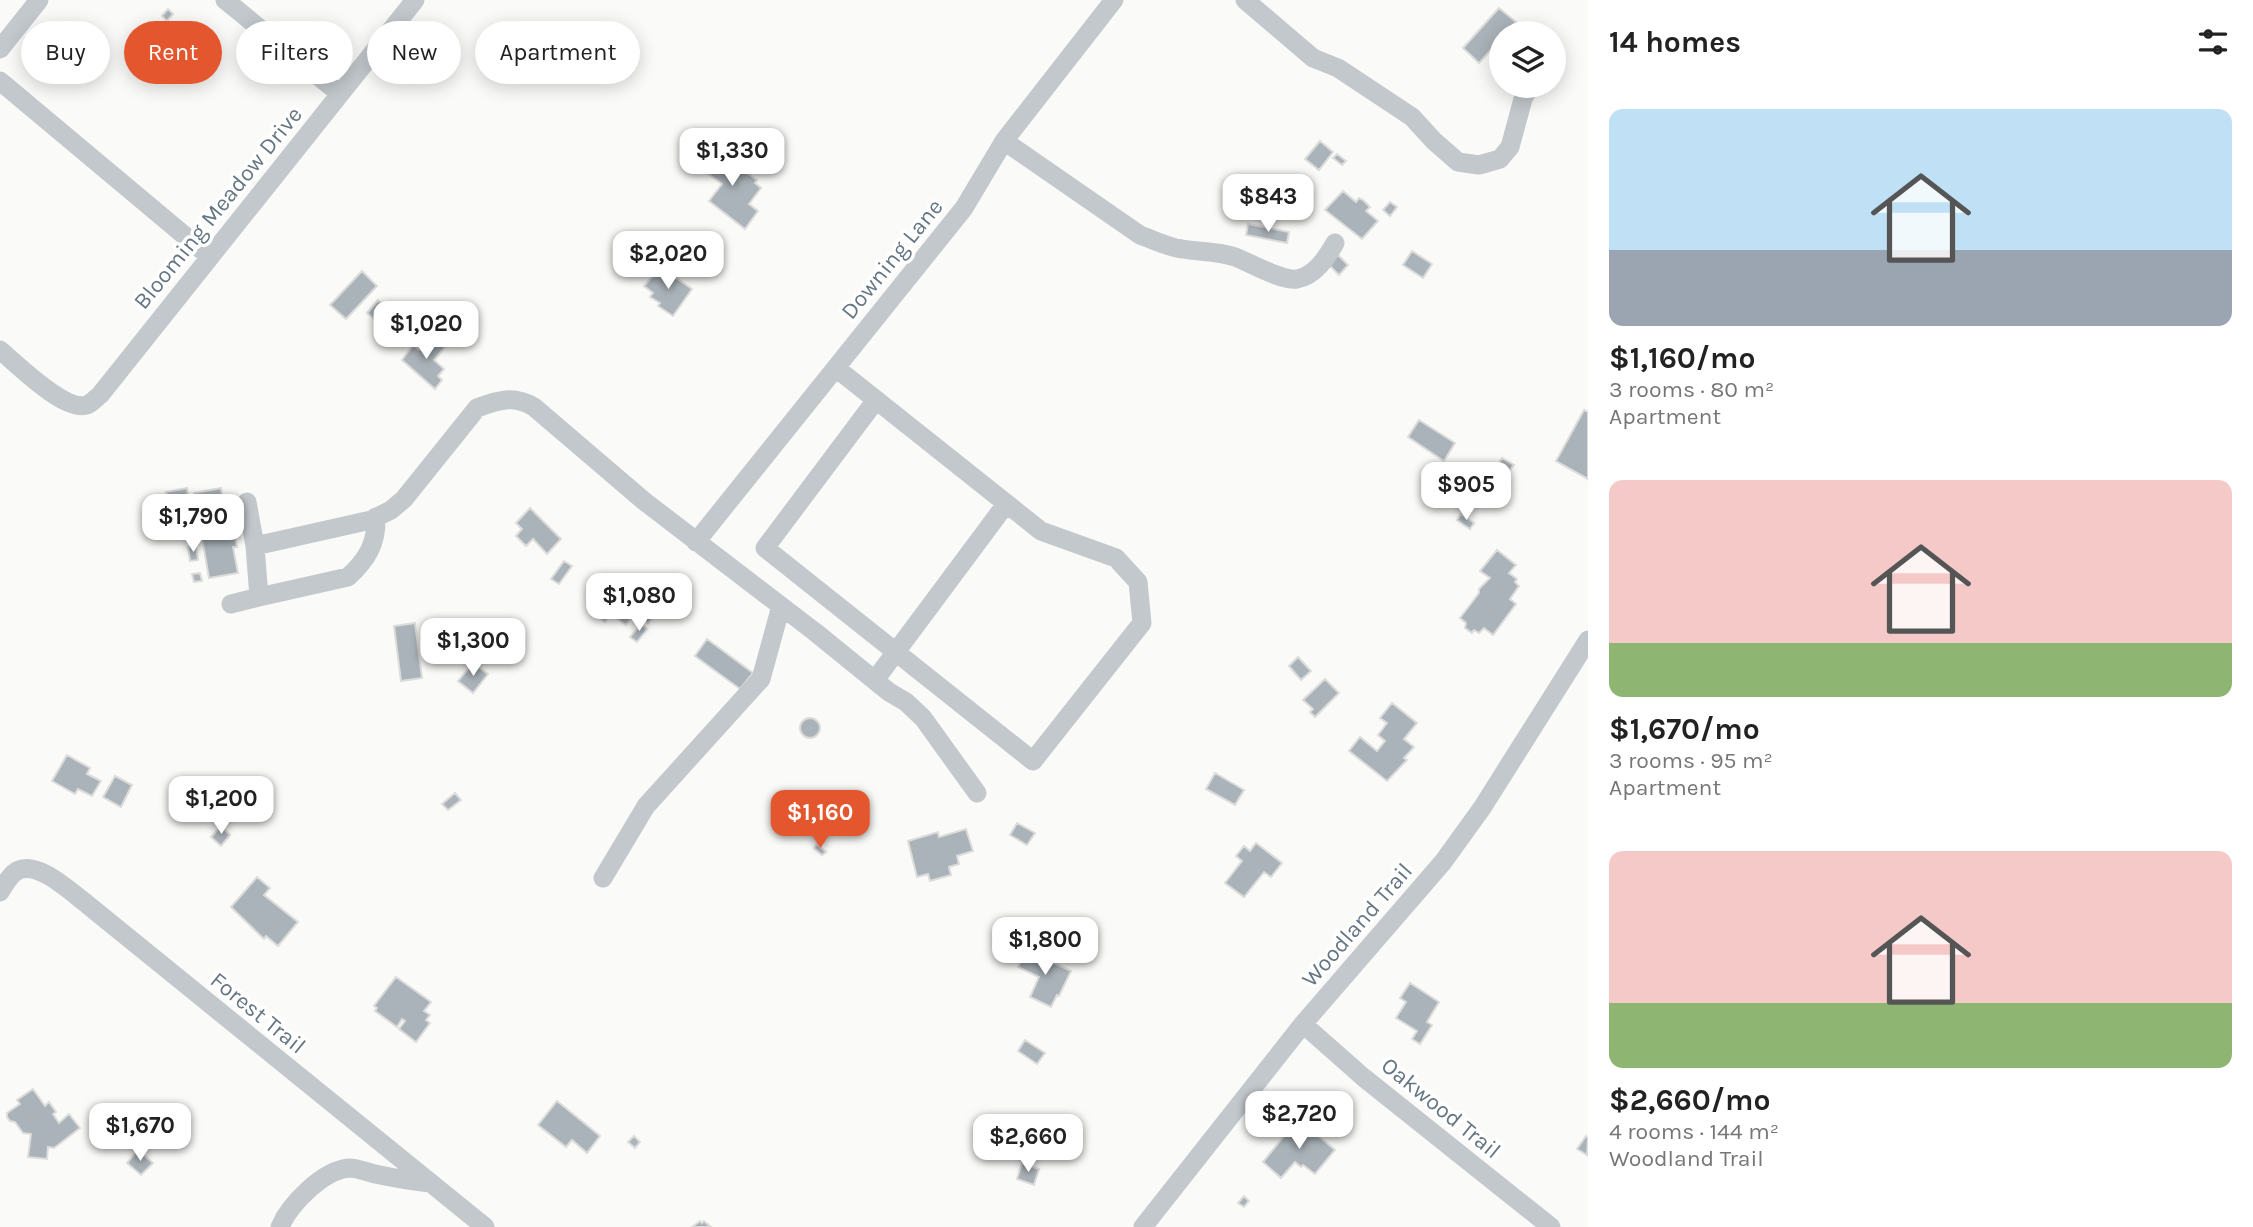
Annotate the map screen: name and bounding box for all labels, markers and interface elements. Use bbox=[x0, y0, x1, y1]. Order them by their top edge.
chip: Buy bbox=[21, 21, 110, 84]
chip: Rent bbox=[124, 21, 222, 84]
chip: Filters bbox=[236, 21, 353, 84]
chip: New bbox=[367, 21, 461, 84]
chip: Apartment bbox=[475, 21, 640, 84]
map controls bbox=[1489, 21, 1566, 98]
button: layers bbox=[1489, 21, 1566, 98]
icon: filters bbox=[2194, 23, 2232, 61]
text: 14 homes bbox=[1609, 24, 1741, 60]
street label: Blooming Meadow Drive bbox=[128, 101, 308, 315]
pin: $1,330 bbox=[675, 128, 789, 188]
text: $1,330 bbox=[695, 137, 769, 164]
icon: home bbox=[1858, 155, 1984, 281]
pin: $843 bbox=[1227, 174, 1309, 234]
text: $843 bbox=[1239, 183, 1297, 210]
street label: Downing Lane bbox=[835, 194, 949, 324]
pin: $2,020 bbox=[611, 232, 725, 291]
text: $2,020 bbox=[629, 240, 707, 267]
pin: $1,020 bbox=[369, 302, 483, 361]
text: $1,020 bbox=[390, 310, 462, 337]
text: $1,160/mo bbox=[1609, 340, 1755, 376]
text: 3 rooms · 80 m² bbox=[1609, 376, 1774, 403]
text: Apartment bbox=[1609, 403, 1721, 430]
pin: $905 bbox=[1425, 462, 1507, 522]
text: $905 bbox=[1437, 471, 1495, 498]
pin: $1,790 bbox=[136, 494, 250, 554]
text: $1,790 bbox=[158, 503, 228, 530]
icon: home bbox=[1858, 526, 1984, 652]
pin: $1,080 bbox=[582, 574, 696, 633]
text: $1,080 bbox=[602, 582, 676, 609]
pin: $1,300 bbox=[416, 618, 530, 678]
text: $1,300 bbox=[436, 627, 510, 654]
text: $1,670/mo bbox=[1609, 711, 1760, 747]
text: 3 rooms · 95 m² bbox=[1609, 747, 1773, 774]
text: Apartment bbox=[1609, 774, 1721, 801]
pin: $1,200 bbox=[164, 776, 278, 836]
text: $1,200 bbox=[185, 785, 257, 812]
pin: $1,160 bbox=[763, 790, 877, 850]
text: $1,160 bbox=[787, 799, 853, 826]
street label: Woodland Trail bbox=[1296, 858, 1418, 992]
icon: home bbox=[1858, 897, 1984, 1023]
pin: $1,800 bbox=[988, 918, 1102, 977]
text: $1,800 bbox=[1008, 926, 1082, 953]
street label: Forest Trail bbox=[205, 967, 311, 1059]
street label: Oakwood Trail bbox=[1376, 1052, 1506, 1164]
text: $2,660/mo bbox=[1609, 1082, 1770, 1118]
pin: $2,720 bbox=[1242, 1092, 1356, 1151]
text: $2,720 bbox=[1261, 1100, 1337, 1127]
pin: $1,670 bbox=[83, 1104, 197, 1163]
text: $1,670 bbox=[105, 1112, 175, 1139]
pin: $2,660 bbox=[971, 1114, 1085, 1174]
text: 4 rooms · 144 m² bbox=[1609, 1118, 1779, 1145]
text: $2,660 bbox=[989, 1123, 1067, 1150]
text: Woodland Trail bbox=[1609, 1145, 1764, 1172]

